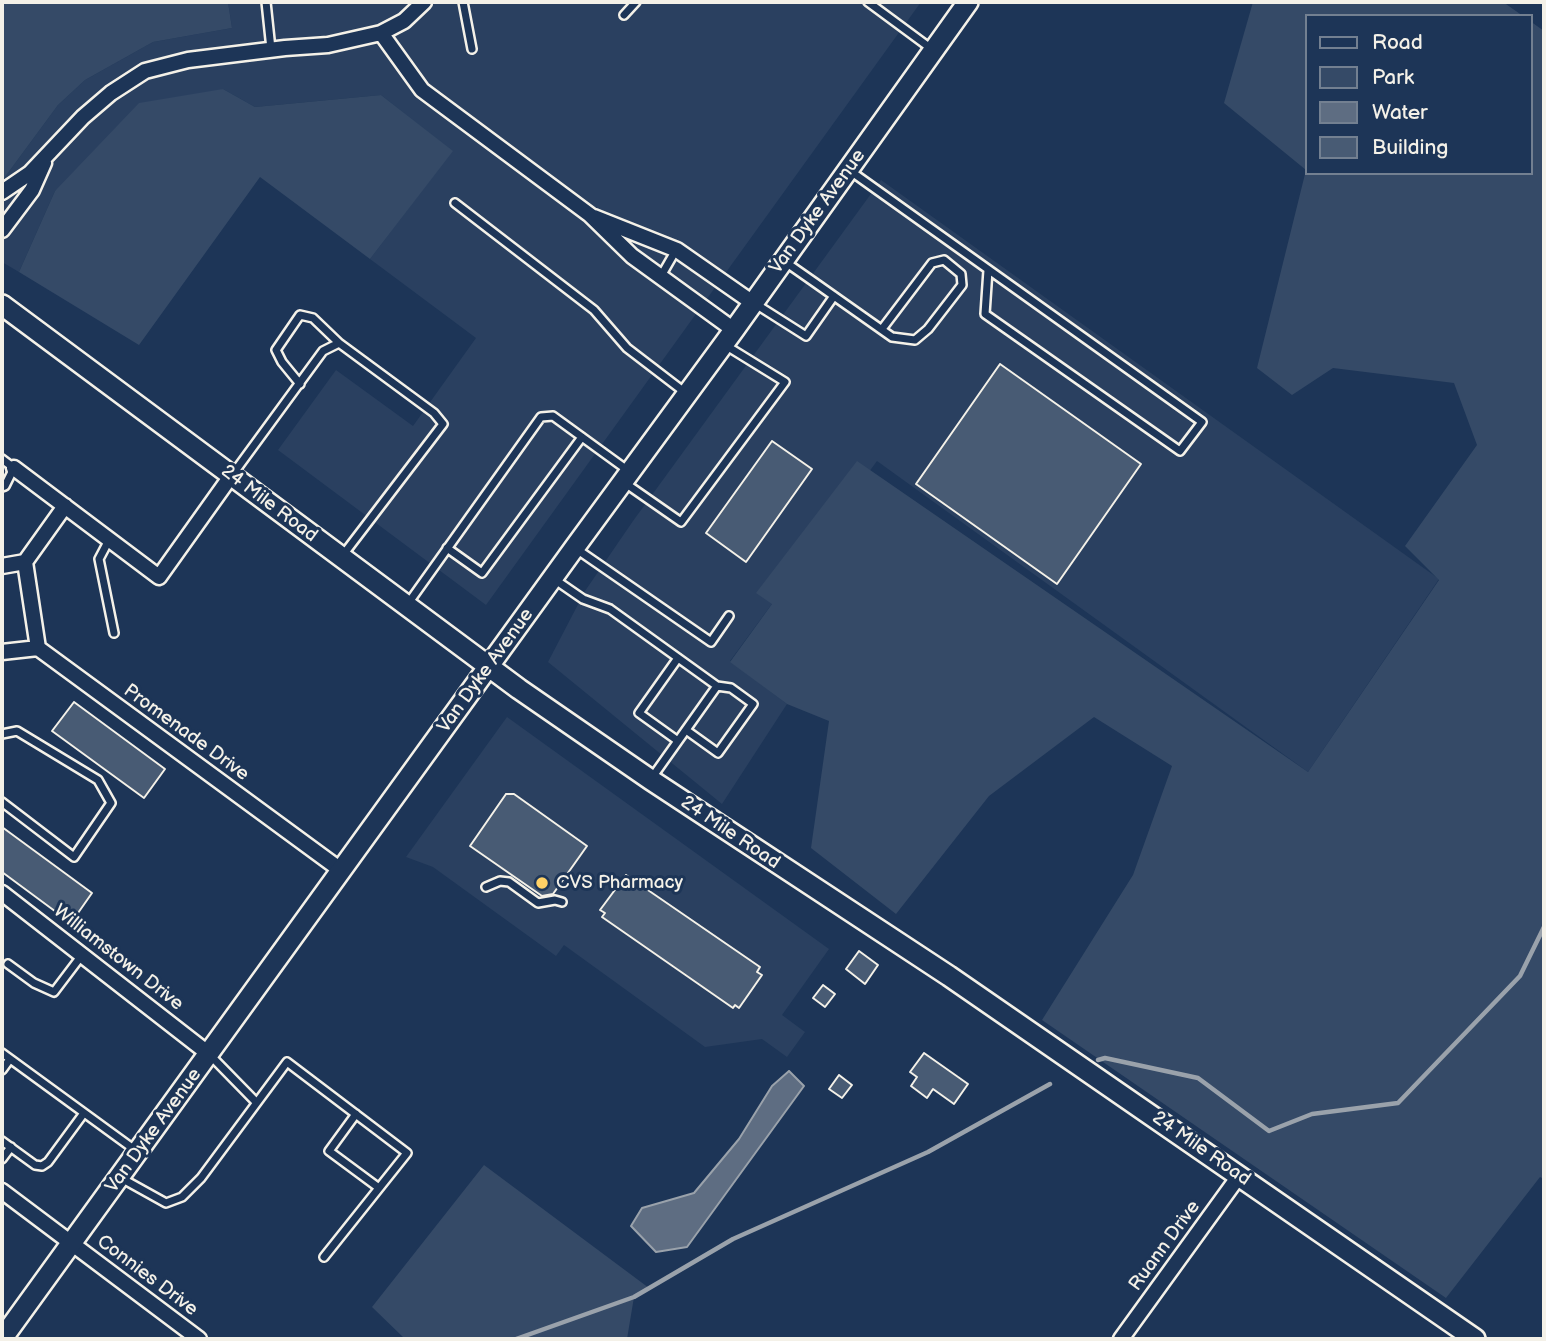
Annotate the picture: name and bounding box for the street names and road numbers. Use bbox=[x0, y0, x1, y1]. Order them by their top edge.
street label: Van Dyke Avenue bbox=[765, 145, 871, 279]
street label: 24 Mile Road bbox=[216, 460, 322, 548]
street label: Van Dyke Avenue bbox=[433, 604, 539, 738]
street label: Promenade Drive bbox=[119, 680, 253, 786]
street label: 24 Mile Road bbox=[676, 791, 784, 875]
street label: Williamstown Drive bbox=[48, 900, 188, 1016]
street label: Van Dyke Avenue bbox=[101, 1064, 207, 1198]
street label: 24 Mile Road bbox=[1147, 1107, 1255, 1191]
street label: Ruann Drive bbox=[1125, 1196, 1205, 1296]
street label: Connies Drive bbox=[92, 1231, 202, 1321]

